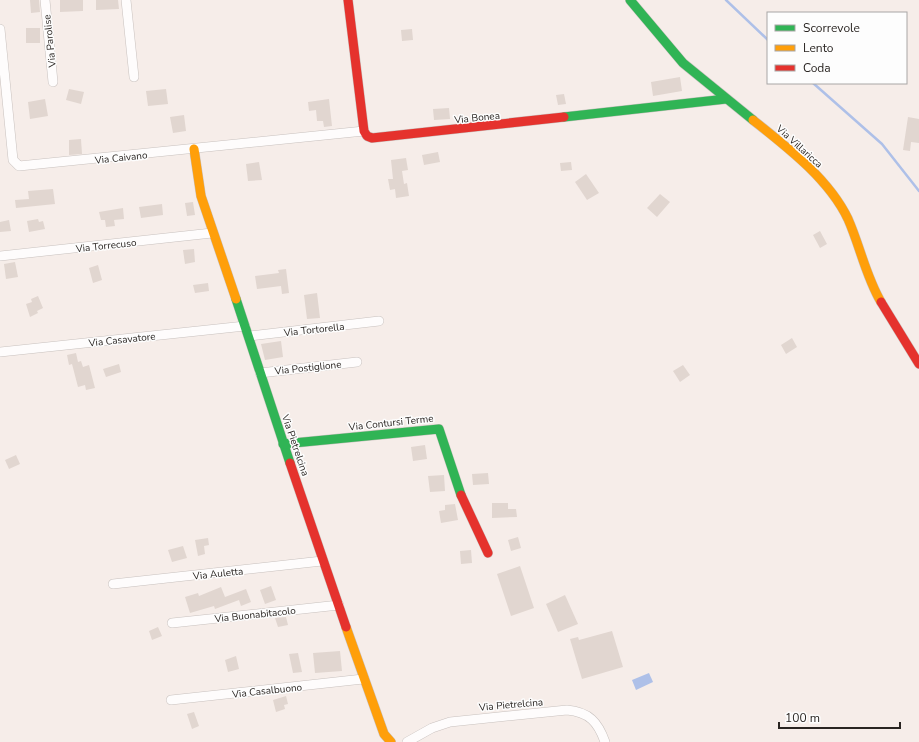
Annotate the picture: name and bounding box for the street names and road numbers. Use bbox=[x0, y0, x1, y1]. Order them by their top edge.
street label: Via Parolise bbox=[40, 14, 60, 69]
street label: Via Bonea bbox=[453, 109, 501, 127]
street label: Via Villaricca bbox=[772, 122, 826, 171]
street label: Via Caivano bbox=[93, 148, 149, 168]
street label: Via Torrecuso bbox=[74, 236, 138, 256]
street label: Via Tortorella bbox=[282, 320, 345, 340]
street label: Via Casavatore bbox=[87, 330, 156, 351]
street label: Via Postiglione bbox=[273, 358, 342, 379]
street label: Via Pietrelcina bbox=[278, 412, 312, 478]
street label: Via Contursi Terme bbox=[347, 412, 434, 435]
street label: Via Auletta bbox=[191, 564, 244, 584]
street label: Via Buonabitacolo bbox=[213, 604, 297, 626]
street label: Via Casalbuono bbox=[230, 680, 303, 702]
street label: Via Pietrelcina bbox=[477, 695, 544, 715]

